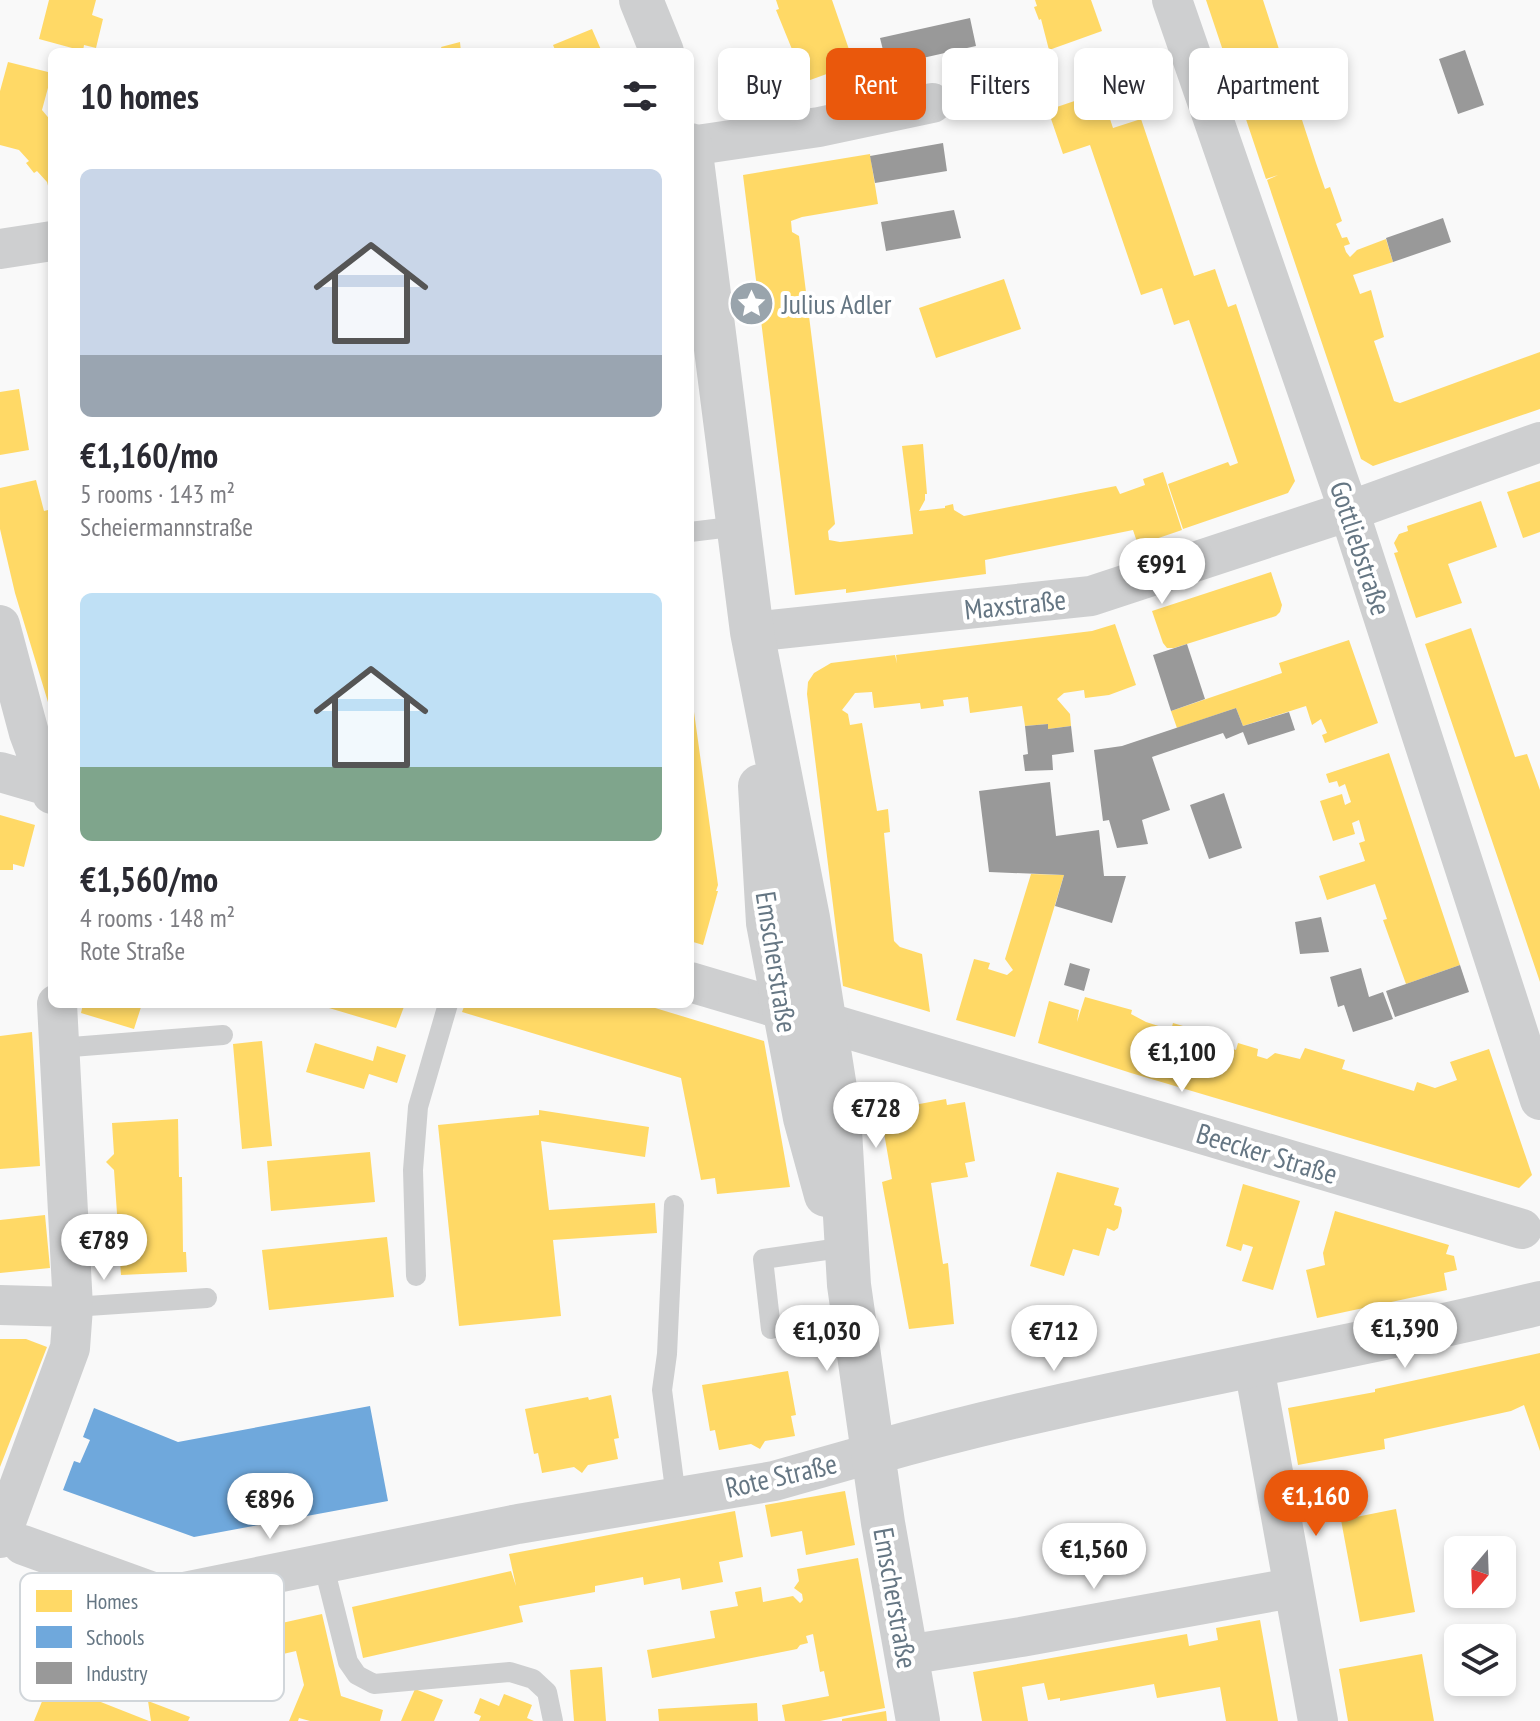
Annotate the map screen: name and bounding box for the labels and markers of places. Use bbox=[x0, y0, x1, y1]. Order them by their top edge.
place icon: Julius Adler bbox=[727, 279, 775, 327]
place label: Julius Adler bbox=[781, 285, 892, 322]
pin: €991 bbox=[1115, 538, 1209, 606]
pin: €1,100 bbox=[1117, 1026, 1247, 1094]
pin: €728 bbox=[829, 1082, 923, 1150]
pin: €789 bbox=[57, 1214, 151, 1282]
pin: €1,390 bbox=[1340, 1302, 1470, 1370]
pin: €1,030 bbox=[762, 1305, 892, 1373]
pin: €712 bbox=[1007, 1305, 1101, 1373]
pin: €1,160 bbox=[1251, 1470, 1381, 1538]
pin: €896 bbox=[223, 1473, 317, 1541]
pin: €1,560 bbox=[1029, 1523, 1159, 1591]

